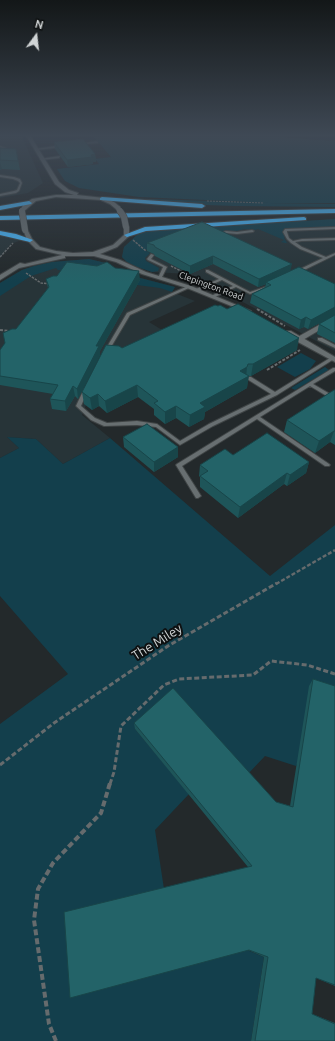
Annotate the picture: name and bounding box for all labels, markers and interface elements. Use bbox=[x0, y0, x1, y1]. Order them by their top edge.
north arrow bbox=[16, 16, 56, 56]
text: N bbox=[34, 18, 45, 31]
street label: Clepington Road bbox=[178, 269, 244, 303]
street label: The Miley bbox=[129, 621, 185, 663]

